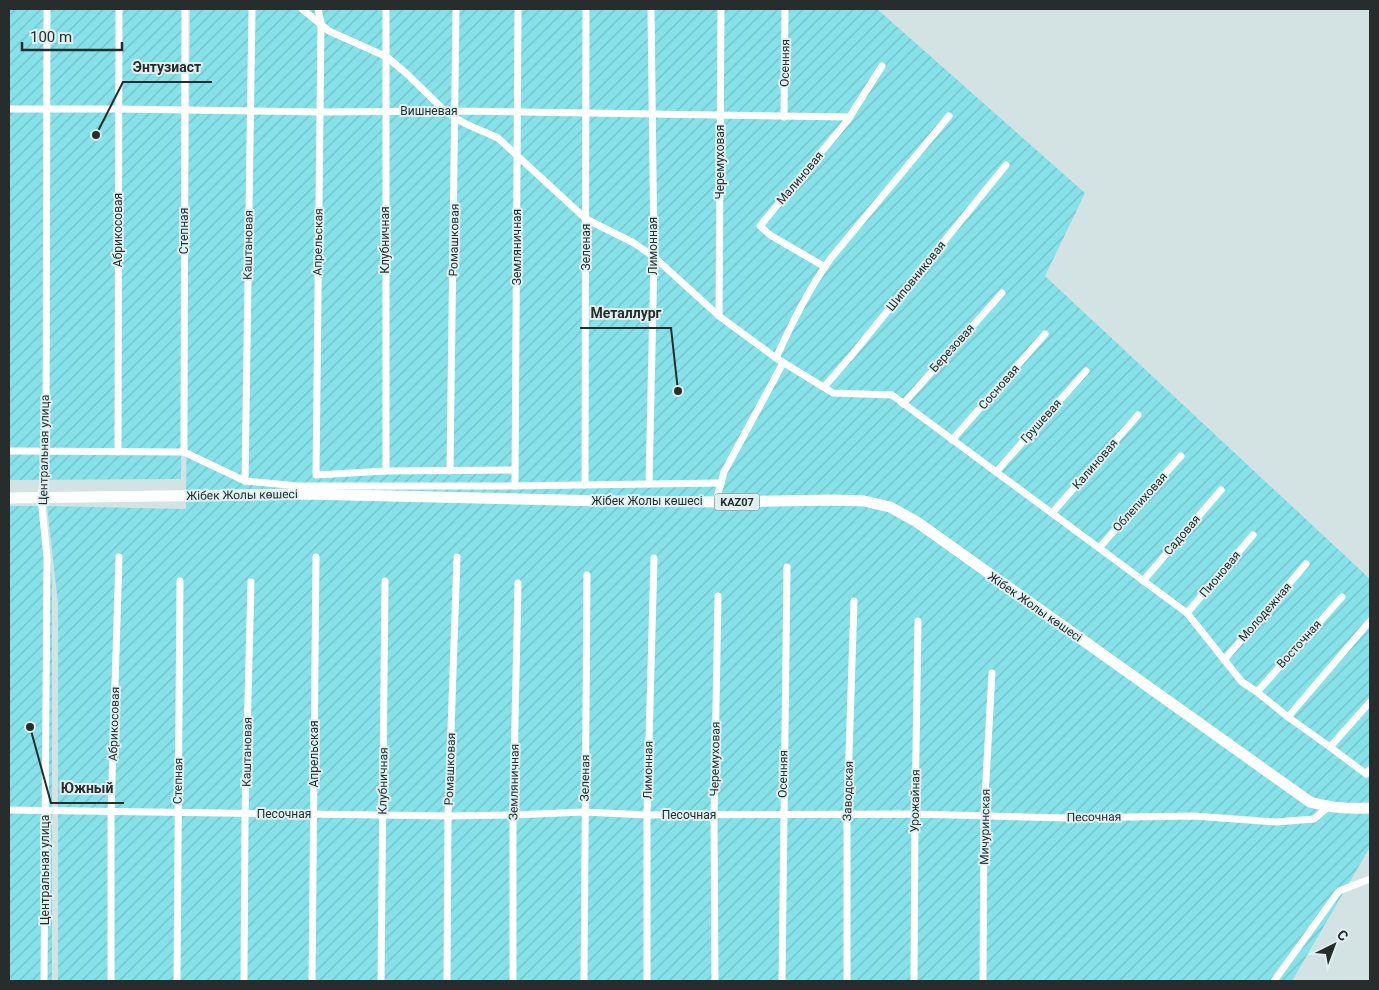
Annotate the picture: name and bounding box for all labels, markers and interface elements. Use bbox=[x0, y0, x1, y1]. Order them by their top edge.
scale bar bbox=[22, 20, 122, 52]
text: 100 m bbox=[30, 28, 72, 46]
street label: Осенняя bbox=[778, 39, 792, 87]
callout: Энтузиаст bbox=[123, 53, 212, 82]
text: Энтузиаст bbox=[133, 59, 201, 75]
street label: Вишневая bbox=[400, 104, 458, 118]
street label: Черемуховая bbox=[713, 125, 727, 199]
street label: Малиновая bbox=[774, 149, 826, 207]
street label: Абрикосовая bbox=[111, 193, 125, 267]
street label: Ромашковая bbox=[446, 204, 462, 276]
street label: Клубничная bbox=[378, 206, 392, 274]
street label: Степная bbox=[177, 208, 191, 254]
street label: Апрельская bbox=[310, 208, 326, 276]
street label: Земляничная bbox=[510, 209, 524, 285]
street label: Каштановая bbox=[240, 210, 256, 280]
street label: Лимонная bbox=[646, 217, 660, 275]
street label: Зеленая bbox=[579, 224, 593, 270]
street label: Шиповниковая bbox=[884, 238, 948, 314]
callout: Металлург bbox=[580, 299, 671, 328]
text: Металлург bbox=[591, 305, 662, 321]
street label: Березовая bbox=[927, 321, 977, 375]
street label: Сосновая bbox=[976, 362, 1022, 412]
street label: Центральная улица bbox=[36, 395, 52, 505]
street label: Грушевая bbox=[1018, 396, 1064, 446]
street label: Калиновая bbox=[1069, 436, 1121, 492]
street label: Облепиховая bbox=[1110, 470, 1170, 534]
street label: Жібек Жолы көшесі bbox=[186, 487, 298, 503]
street label: Жібек Жолы көшесі bbox=[591, 494, 703, 508]
road number: KAZ07 bbox=[714, 494, 760, 511]
street label: Садовая bbox=[1161, 512, 1203, 558]
street label: Пионовая bbox=[1197, 548, 1243, 600]
street label: Жібек Жолы көшесі bbox=[985, 569, 1085, 645]
street label: Молодежная bbox=[1236, 580, 1294, 644]
street label: Восточная bbox=[1274, 617, 1324, 671]
street label: Абрикосовая bbox=[106, 687, 122, 761]
street label: Каштановая bbox=[239, 717, 255, 787]
street label: Апрельская bbox=[307, 720, 321, 788]
street label: Черемуховая bbox=[707, 721, 723, 797]
street label: Ромашковая bbox=[442, 732, 458, 806]
street label: Лимонная bbox=[640, 741, 656, 799]
street label: Земляничная bbox=[506, 744, 522, 820]
street label: Клубничная bbox=[375, 747, 391, 815]
street label: Осенняя bbox=[776, 750, 790, 798]
street label: Зеленая bbox=[578, 754, 592, 802]
street label: Степная bbox=[171, 758, 185, 804]
street label: Заводская bbox=[840, 761, 856, 821]
street label: Урожайная bbox=[907, 769, 923, 833]
callout: Южный bbox=[51, 774, 124, 803]
text: Южный bbox=[61, 780, 113, 796]
street label: Мичуринская bbox=[977, 789, 993, 865]
street label: Песочная bbox=[257, 807, 311, 821]
street label: Песочная bbox=[662, 808, 716, 822]
street label: Песочная bbox=[1067, 810, 1121, 824]
street label: Центральная улица bbox=[38, 815, 52, 925]
north arrow bbox=[1309, 920, 1359, 970]
text: С bbox=[1334, 926, 1351, 944]

